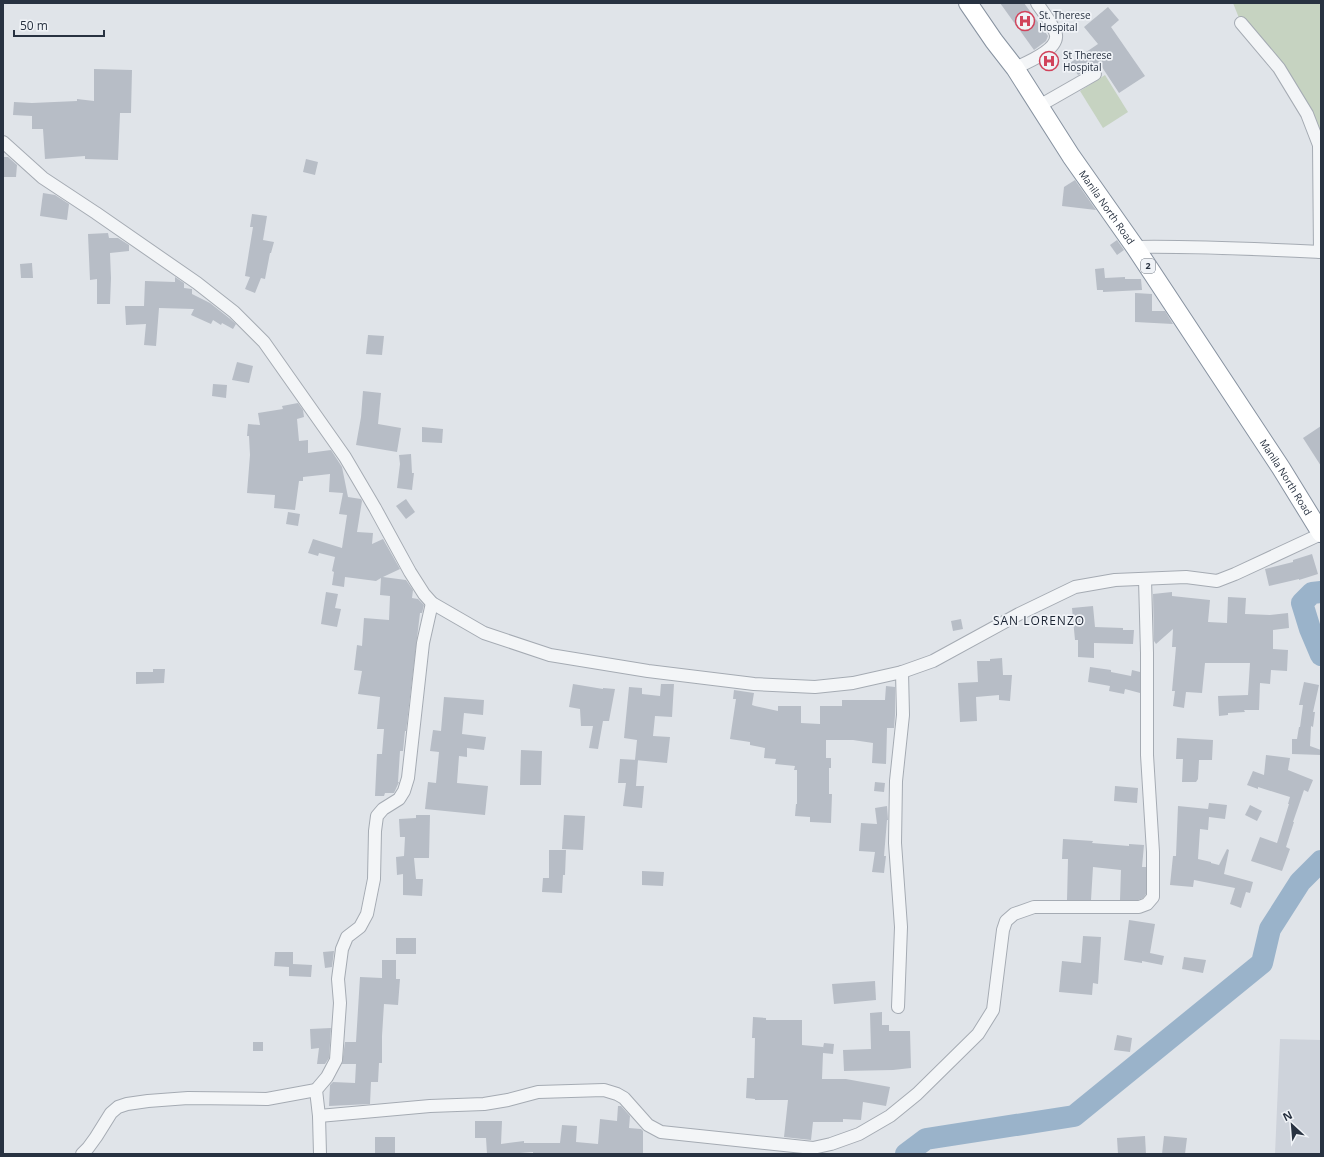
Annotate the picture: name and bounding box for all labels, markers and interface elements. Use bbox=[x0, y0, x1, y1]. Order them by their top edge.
place label: St. Therese Hospital bbox=[1039, 8, 1091, 34]
hospital icon: St. Therese Hospital bbox=[1014, 10, 1036, 32]
scale bar bbox=[14, 12, 104, 38]
text: 50 m bbox=[20, 17, 48, 34]
place label: St Therese Hospital bbox=[1063, 48, 1112, 74]
hospital icon: St Therese Hospital bbox=[1038, 50, 1060, 72]
street label: Manila North Road bbox=[1076, 167, 1138, 247]
road number: 2 bbox=[1141, 259, 1155, 273]
street label: Manila North Road bbox=[1257, 436, 1315, 518]
district label: SAN LORENZO bbox=[993, 612, 1085, 629]
north arrow bbox=[1272, 1105, 1312, 1145]
text: N bbox=[1280, 1107, 1295, 1124]

